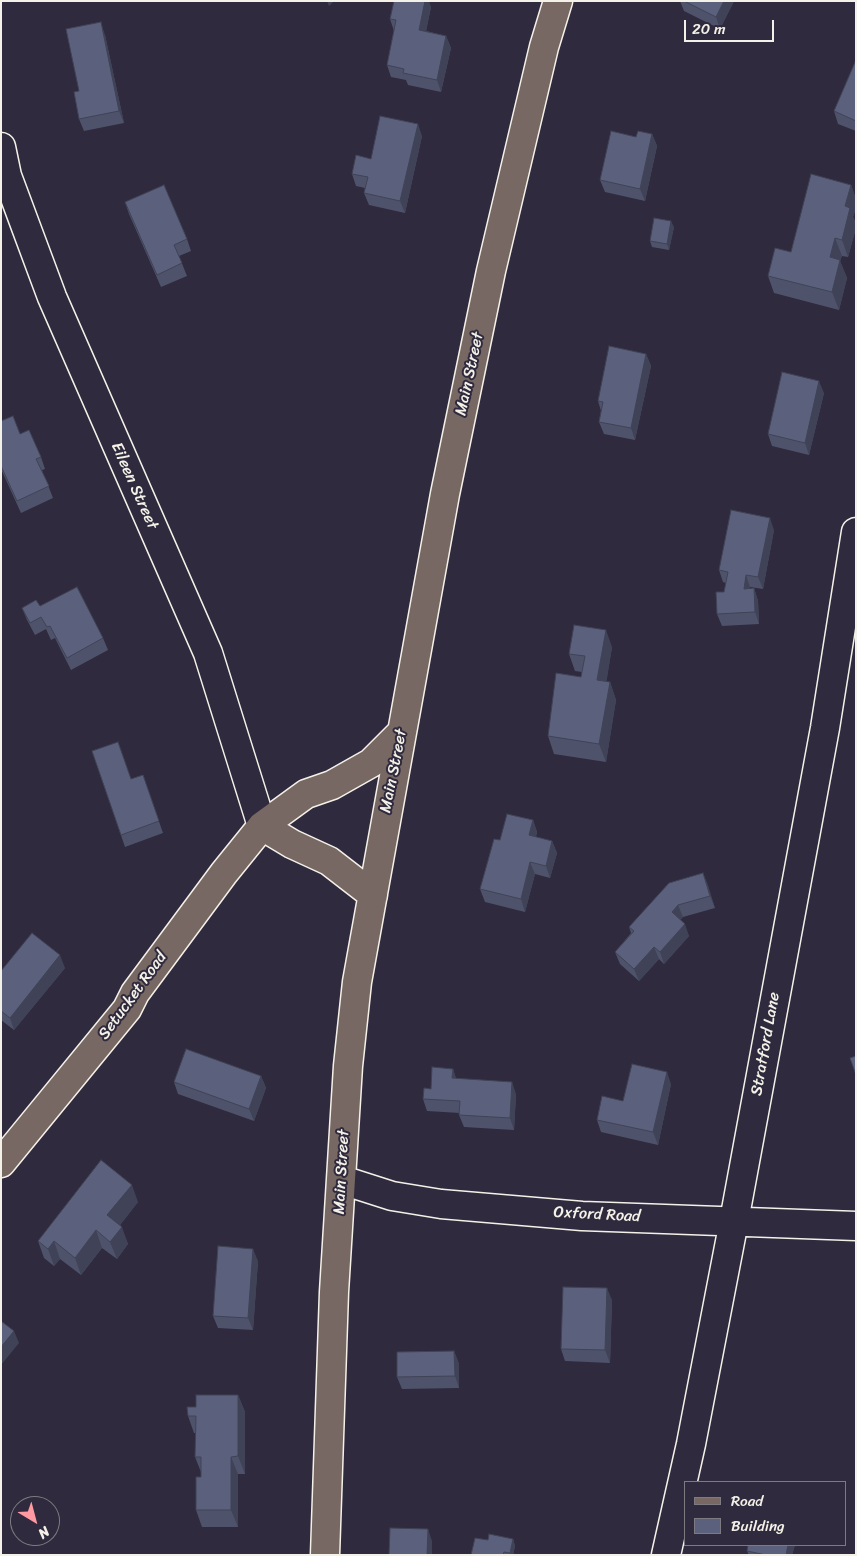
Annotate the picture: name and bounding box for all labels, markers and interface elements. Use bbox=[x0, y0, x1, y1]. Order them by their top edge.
scale bar bbox=[687, 10, 777, 42]
text: 20 m bbox=[692, 16, 726, 42]
street label: Main Street bbox=[452, 331, 488, 417]
street label: Eileen Street bbox=[106, 440, 162, 532]
street label: Main Street bbox=[376, 728, 412, 814]
street label: Setucket Road bbox=[95, 948, 171, 1044]
street label: Stratford Lane bbox=[747, 991, 785, 1097]
street label: Main Street bbox=[330, 1129, 354, 1215]
street label: Oxford Road bbox=[553, 1203, 641, 1227]
legend bbox=[684, 1481, 847, 1546]
text: Road bbox=[731, 1488, 763, 1514]
north arrow bbox=[10, 1496, 60, 1546]
text: Building bbox=[731, 1513, 785, 1539]
text: N bbox=[32, 1520, 55, 1545]

